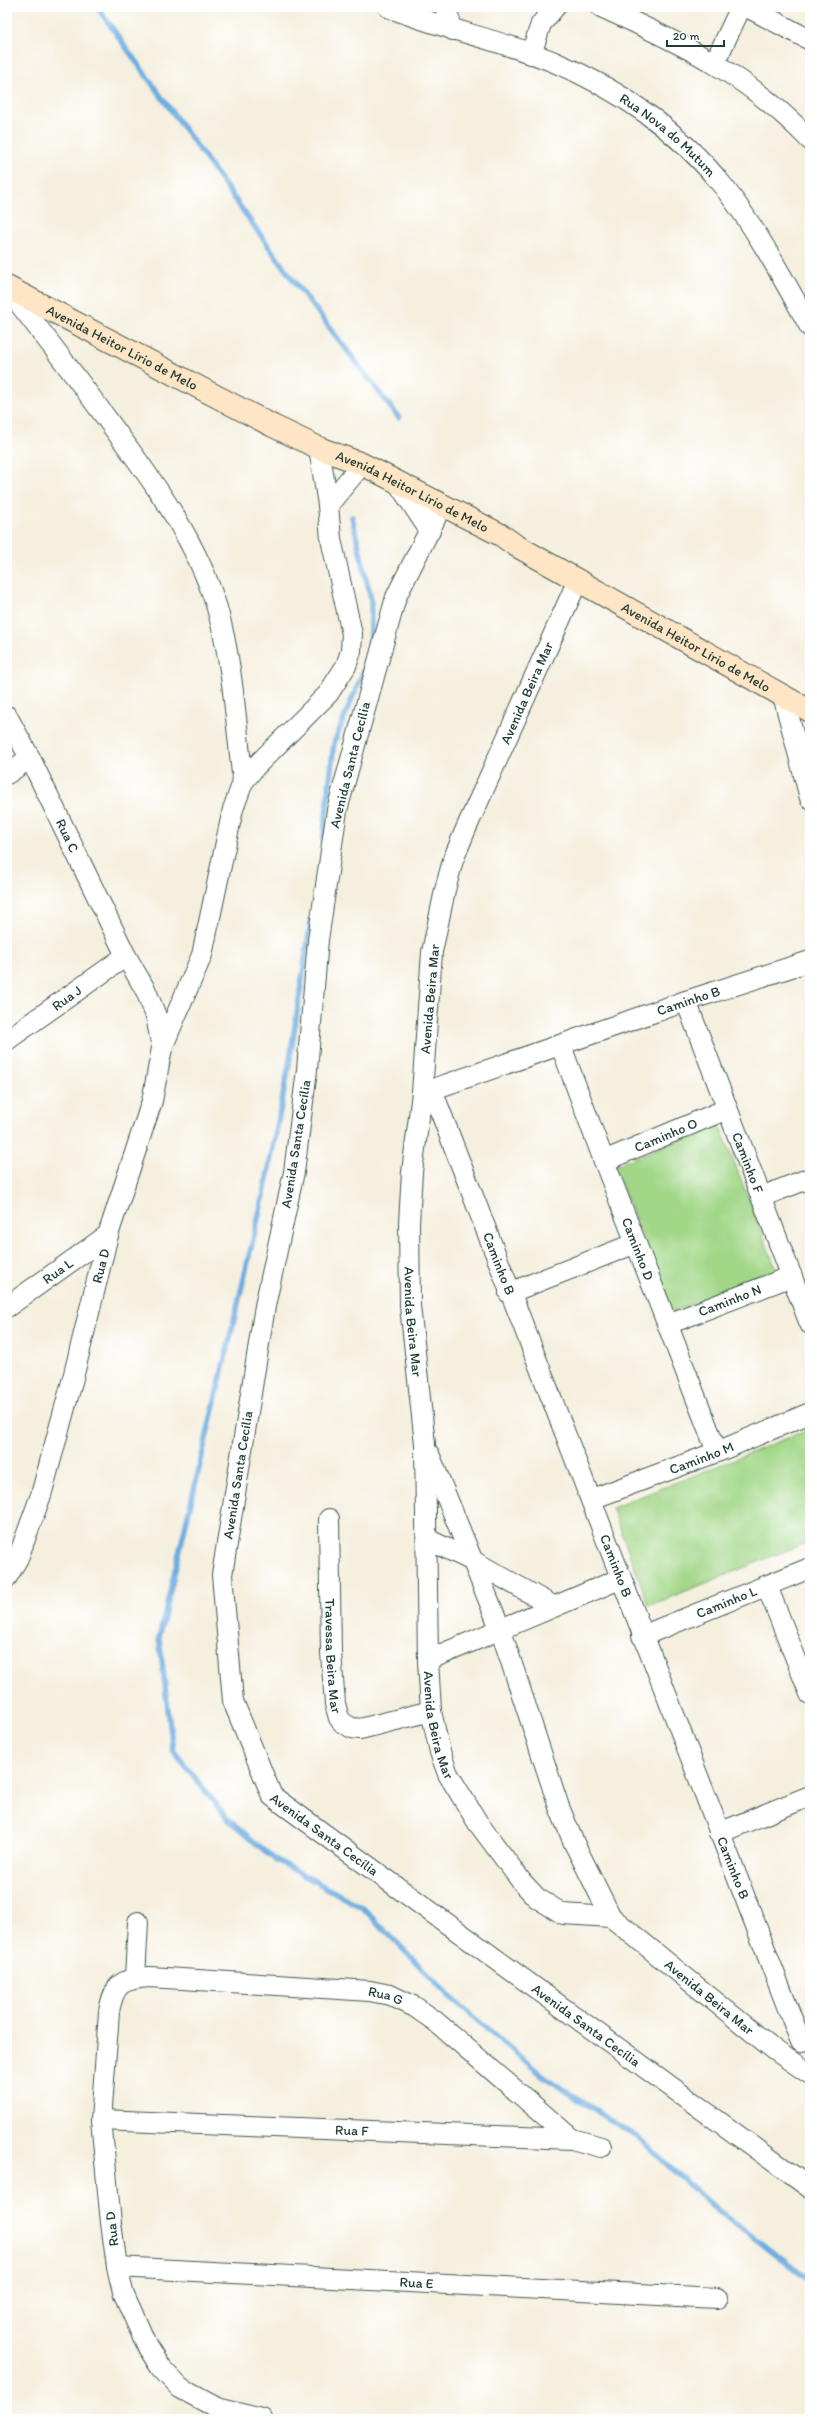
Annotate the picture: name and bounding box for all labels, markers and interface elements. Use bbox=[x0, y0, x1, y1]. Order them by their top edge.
scale bar bbox=[667, 22, 724, 48]
text: 20 m bbox=[673, 29, 700, 43]
street label: Rua Nova do Mutum bbox=[617, 89, 720, 180]
street label: Avenida Heitor Lírio de Melo bbox=[44, 301, 201, 394]
street label: Avenida Heitor Lírio de Melo bbox=[334, 447, 492, 536]
street label: Avenida Heitor Lírio de Melo bbox=[618, 598, 774, 696]
street label: Avenida Beira Mar bbox=[497, 639, 557, 747]
street label: Avenida Santa Cecília bbox=[326, 700, 374, 830]
street label: Rua C bbox=[52, 816, 83, 855]
street label: Avenida Beira Mar bbox=[417, 943, 443, 1055]
street label: Rua J bbox=[48, 982, 85, 1014]
street label: Caminho B bbox=[654, 982, 722, 1019]
street label: Avenida Santa Cecília bbox=[277, 1079, 315, 1209]
street label: Caminho O bbox=[632, 1114, 700, 1156]
street label: Caminho F bbox=[729, 1130, 768, 1196]
street label: Caminho D bbox=[618, 1215, 658, 1283]
street label: Caminho B bbox=[479, 1230, 519, 1297]
street label: Rua D bbox=[89, 1247, 114, 1285]
street label: Rua L bbox=[39, 1254, 76, 1288]
street label: Avenida Beira Mar bbox=[401, 1267, 426, 1378]
street label: Caminho N bbox=[696, 1280, 764, 1320]
street label: Avenida Santa Cecília bbox=[219, 1410, 257, 1540]
street label: Caminho M bbox=[667, 1437, 736, 1478]
street label: Caminho B bbox=[596, 1532, 636, 1599]
street label: Caminho L bbox=[694, 1582, 759, 1622]
street label: Travessa Beira Mar bbox=[322, 1598, 346, 1716]
street label: Avenida Beira Mar bbox=[420, 1670, 458, 1783]
street label: Avenida Santa Cecília bbox=[267, 1789, 382, 1879]
street label: Caminho B bbox=[714, 1834, 753, 1901]
street label: Avenida Beira Mar bbox=[661, 1956, 758, 2039]
street label: Avenida Santa Cecília bbox=[529, 1980, 644, 2070]
street label: Rua G bbox=[367, 1982, 406, 2009]
street label: Rua F bbox=[335, 2121, 370, 2139]
street label: Rua D bbox=[101, 2210, 123, 2247]
street label: Rua E bbox=[399, 2273, 434, 2292]

